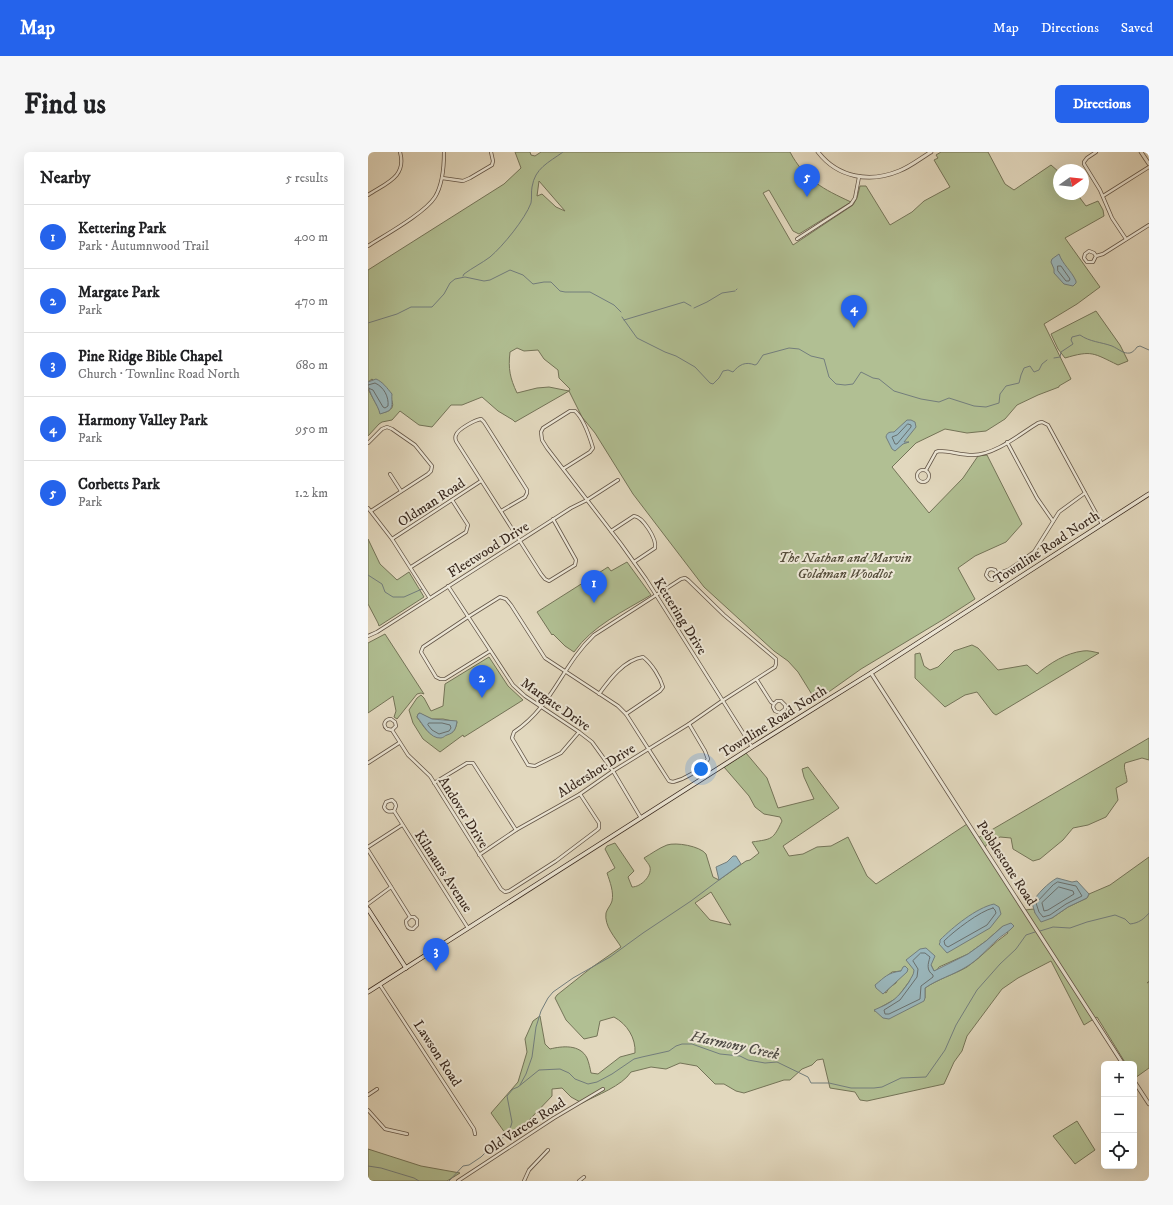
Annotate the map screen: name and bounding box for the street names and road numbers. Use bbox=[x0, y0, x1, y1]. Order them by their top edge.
street label: Oldman Road bbox=[394, 474, 469, 531]
street label: Townline Road North bbox=[990, 506, 1104, 589]
street label: Fleetwood Drive bbox=[445, 518, 533, 582]
street label: Kettering Drive bbox=[649, 575, 711, 659]
street label: Margate Drive bbox=[517, 674, 594, 736]
street label: Townline Road North bbox=[717, 681, 831, 762]
street label: Aldershot Drive bbox=[554, 740, 639, 802]
street label: Andover Drive bbox=[434, 773, 492, 852]
street label: Pebblestone Road bbox=[972, 818, 1040, 909]
street label: Kilmaurs Avenue bbox=[410, 827, 476, 916]
street label: Lawson Road bbox=[409, 1017, 465, 1090]
street label: Old Varcoe Road bbox=[480, 1094, 569, 1160]

